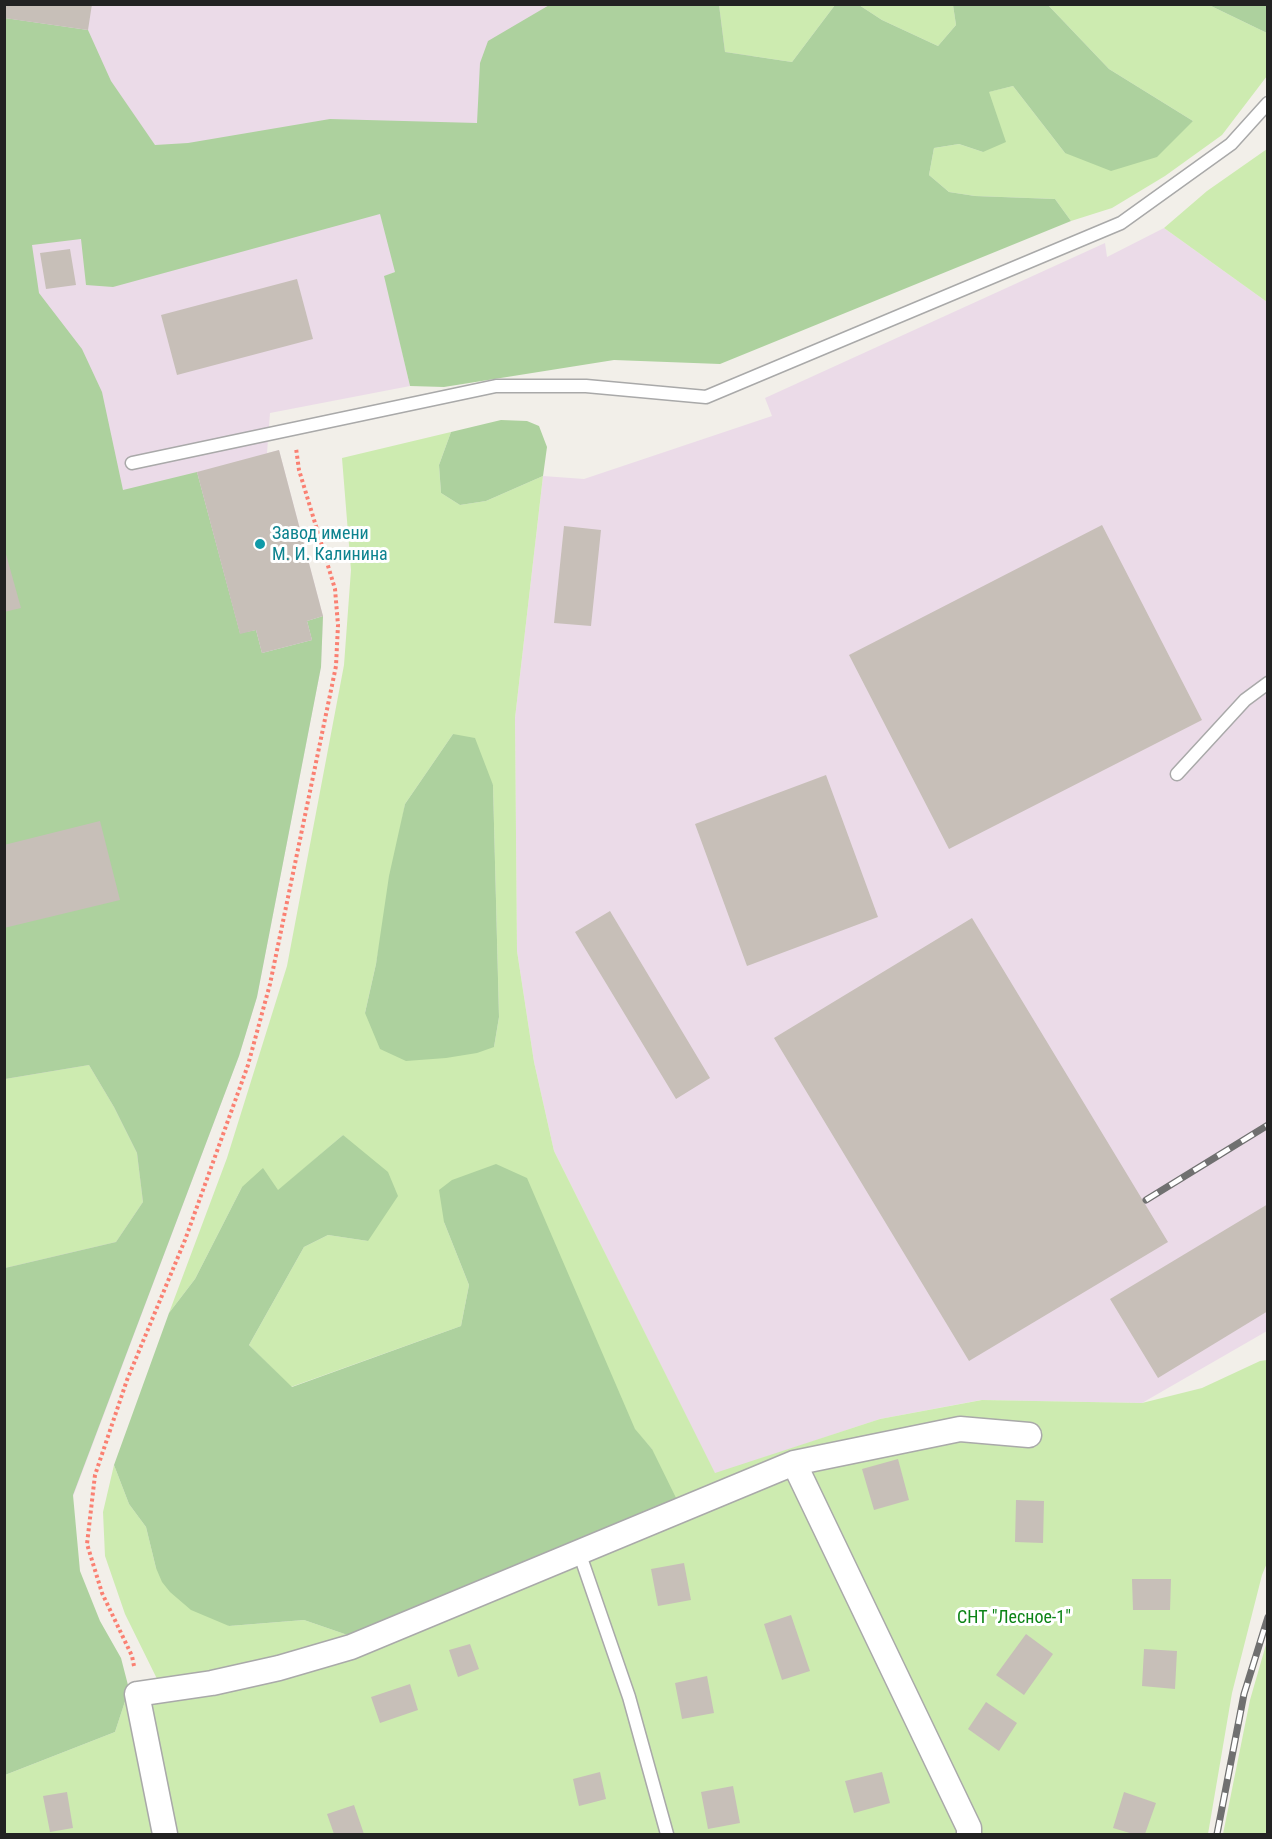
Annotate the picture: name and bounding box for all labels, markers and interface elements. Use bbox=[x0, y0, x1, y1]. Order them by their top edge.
place label: Завод имени М. И. Калинина bbox=[272, 523, 388, 566]
marker: Завод имени М. И. Калинина bbox=[253, 537, 267, 551]
park label: СНТ "Лесное-1" bbox=[957, 1607, 1071, 1629]

